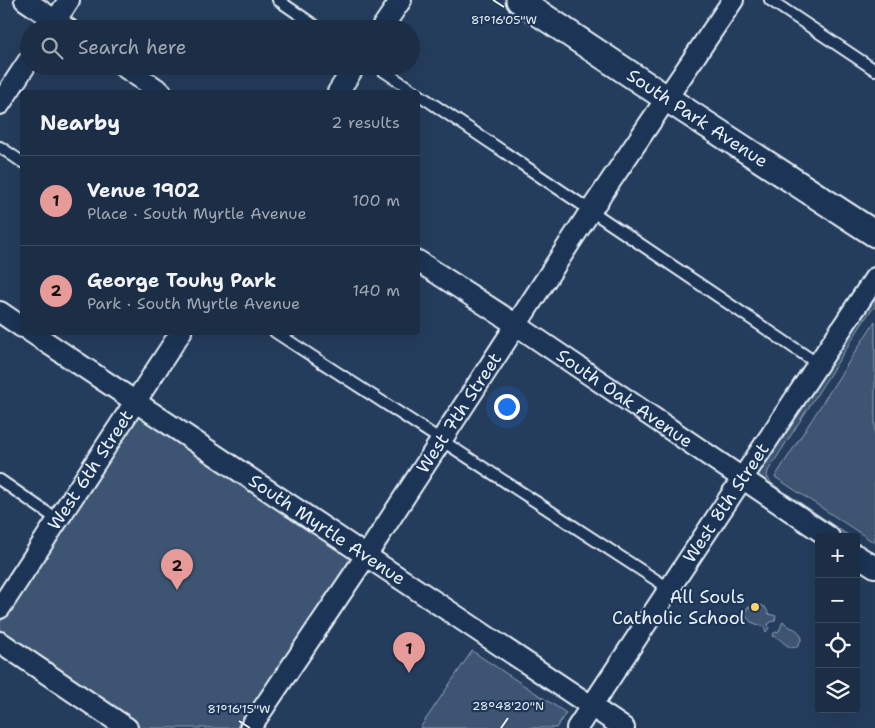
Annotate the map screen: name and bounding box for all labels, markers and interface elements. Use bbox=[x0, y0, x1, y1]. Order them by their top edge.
text: 81°16'05"W bbox=[471, 12, 537, 28]
search box bbox=[20, 20, 420, 75]
icon: search bbox=[38, 34, 66, 62]
text: Search here bbox=[78, 35, 187, 60]
street label: South Park Avenue bbox=[622, 63, 773, 173]
text: Nearby bbox=[40, 109, 120, 137]
text: 2 results bbox=[331, 112, 400, 133]
text: Venue 1902 bbox=[87, 178, 200, 203]
text: 1 bbox=[52, 190, 60, 211]
text: 100 m bbox=[352, 190, 400, 211]
text: Place · South Myrtle Avenue bbox=[87, 203, 307, 224]
text: George Touhy Park bbox=[87, 268, 276, 293]
text: 2 bbox=[50, 280, 62, 301]
text: 140 m bbox=[353, 280, 400, 301]
text: Park · South Myrtle Avenue bbox=[87, 293, 300, 314]
street label: South Oak Avenue bbox=[552, 343, 697, 453]
street label: West 7th Street bbox=[411, 348, 507, 478]
your location bbox=[494, 394, 520, 420]
street label: West 6th Street bbox=[42, 405, 139, 535]
street label: West 8th Street bbox=[678, 438, 775, 568]
street label: South Myrtle Avenue bbox=[244, 469, 410, 591]
map controls bbox=[815, 533, 860, 713]
button: + bbox=[815, 533, 860, 578]
pin: 2 bbox=[161, 549, 193, 590]
button: − bbox=[815, 578, 860, 623]
place label: All Souls Catholic School bbox=[612, 585, 746, 630]
marker: All Souls Catholic School bbox=[749, 601, 761, 613]
button: locate bbox=[815, 623, 860, 668]
pin: 1 bbox=[393, 632, 425, 673]
button: layers bbox=[815, 668, 860, 713]
text: 28°48'20"N bbox=[472, 698, 544, 714]
text: 81°16'15"W bbox=[207, 701, 271, 717]

